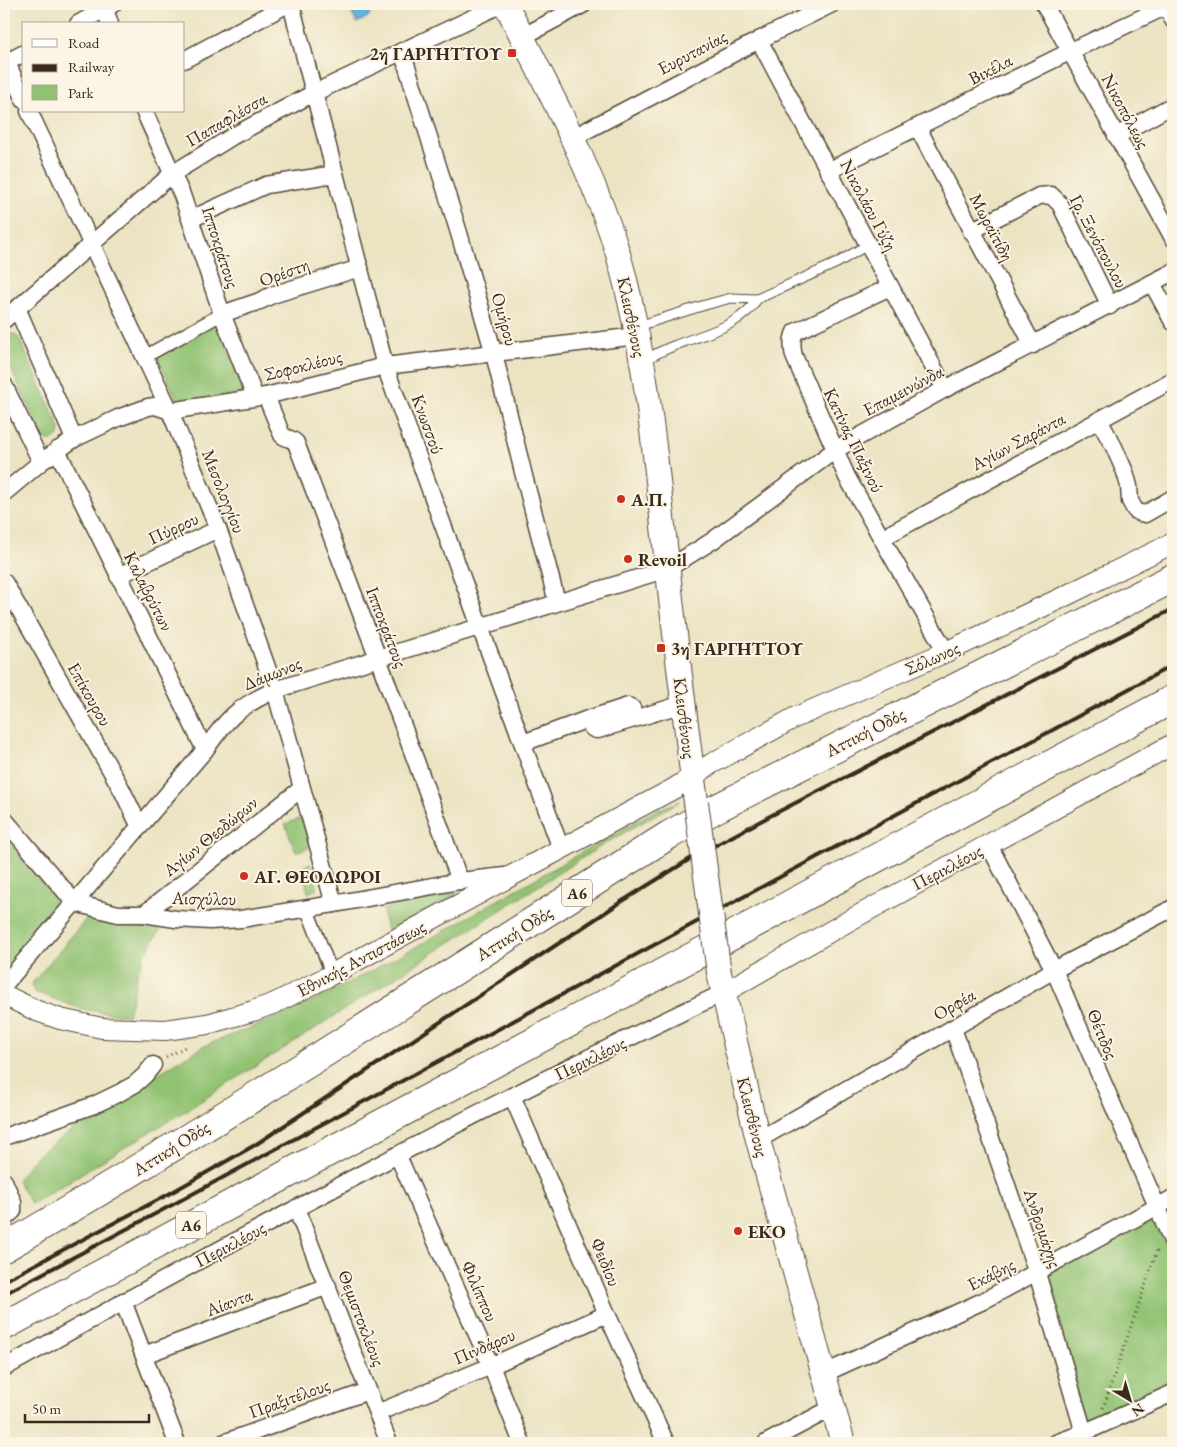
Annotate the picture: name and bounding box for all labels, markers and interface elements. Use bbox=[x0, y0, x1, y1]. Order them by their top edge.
legend bbox=[22, 22, 185, 112]
street label: Ευρυτανίας bbox=[654, 24, 730, 80]
text: Road bbox=[68, 33, 100, 52]
place label: 2η ΓΑΡΓΗΤΤΟΥ bbox=[370, 42, 503, 65]
marker: 2η ΓΑΡΓΗΤΤΟΥ bbox=[506, 47, 518, 59]
street label: Βικέλα bbox=[964, 48, 1016, 90]
text: Railway bbox=[68, 57, 115, 76]
street label: Νικοπόλεως bbox=[1097, 70, 1155, 152]
text: Park bbox=[68, 83, 95, 102]
street label: Παπαφλέσσα bbox=[181, 86, 271, 151]
street label: Νικολάου Γύζη bbox=[835, 155, 903, 255]
street label: Μωραϊτίδη bbox=[965, 189, 1019, 265]
street label: Γρ. Ξενόπουλου bbox=[1065, 190, 1133, 292]
street label: Ιπποκράτους bbox=[197, 203, 245, 291]
street label: Ορέστη bbox=[256, 252, 312, 292]
street label: Κλεισθένους bbox=[612, 275, 652, 359]
street label: Ομήρου bbox=[486, 290, 524, 348]
street label: Σοφοκλέους bbox=[262, 344, 344, 386]
street label: Επαμεινώνδα bbox=[859, 359, 948, 421]
street label: Κατίνας Παξινού bbox=[819, 384, 889, 496]
street label: Κνωσσού bbox=[407, 391, 449, 457]
street label: Αγίων Σαράντα bbox=[966, 406, 1070, 476]
street label: Μεσολογγίου bbox=[197, 446, 251, 536]
place label: Α.Π. bbox=[630, 488, 667, 511]
marker: Α.Π. bbox=[615, 493, 627, 505]
street label: Πύρρου bbox=[144, 506, 202, 550]
street label: Καλαβρύτων bbox=[119, 547, 179, 635]
place label: Revoil bbox=[638, 548, 687, 571]
marker: Revoil bbox=[622, 553, 634, 565]
street label: Ιπποκράτους bbox=[361, 583, 413, 671]
street label: Σόλωνος bbox=[901, 636, 963, 680]
place label: 3η ΓΑΡΓΗΤΤΟΥ bbox=[671, 637, 804, 660]
marker: 3η ΓΑΡΓΗΤΤΟΥ bbox=[655, 642, 667, 654]
street label: Δάμωνος bbox=[240, 651, 304, 695]
street label: Επίκουρου bbox=[63, 658, 117, 730]
street label: Κλεισθένους bbox=[669, 676, 701, 760]
street label: Αττική Οδός bbox=[820, 702, 909, 762]
street label: Αγίων Θεοδώρων bbox=[157, 791, 262, 882]
street label: Περικλέους bbox=[908, 839, 986, 895]
place label: ΑΓ. ΘΕΟΔΩΡΟΙ bbox=[253, 865, 381, 888]
marker: ΑΓ. ΘΕΟΔΩΡΟΙ bbox=[238, 870, 250, 882]
road number: Α6 bbox=[562, 880, 592, 906]
street label: Αισχύλου bbox=[171, 886, 236, 910]
street label: Αττική Οδός bbox=[470, 900, 557, 966]
street label: Εθνικής Αντιστάσεως bbox=[293, 914, 429, 1002]
street label: Ορφέα bbox=[929, 982, 980, 1025]
street label: Θέτιδος bbox=[1082, 1005, 1124, 1063]
street label: Περικλέους bbox=[550, 1031, 630, 1085]
street label: Κλεισθένους bbox=[732, 1074, 774, 1160]
street label: Αττική Οδός bbox=[127, 1115, 214, 1181]
street label: Ανδρομάχης bbox=[1018, 1184, 1067, 1271]
road number: Α6 bbox=[176, 1212, 206, 1238]
street label: Περικλέους bbox=[191, 1216, 269, 1272]
place label: ΕΚΟ bbox=[748, 1220, 786, 1243]
marker: ΕΚΟ bbox=[732, 1225, 744, 1237]
street label: Φειδίου bbox=[586, 1234, 626, 1290]
street label: Εκάβης bbox=[963, 1252, 1019, 1296]
street label: Φιλίππου bbox=[456, 1257, 504, 1325]
street label: Θεμιστοκλέους bbox=[333, 1267, 391, 1369]
street label: Αίαντα bbox=[202, 1282, 256, 1322]
street label: Πινδάρου bbox=[450, 1323, 518, 1369]
street label: Πραξιτέλους bbox=[245, 1373, 333, 1423]
north arrow bbox=[1104, 1374, 1154, 1424]
scale bar bbox=[25, 1392, 149, 1424]
text: 50 m bbox=[32, 1399, 61, 1418]
text: N bbox=[1127, 1400, 1148, 1421]

